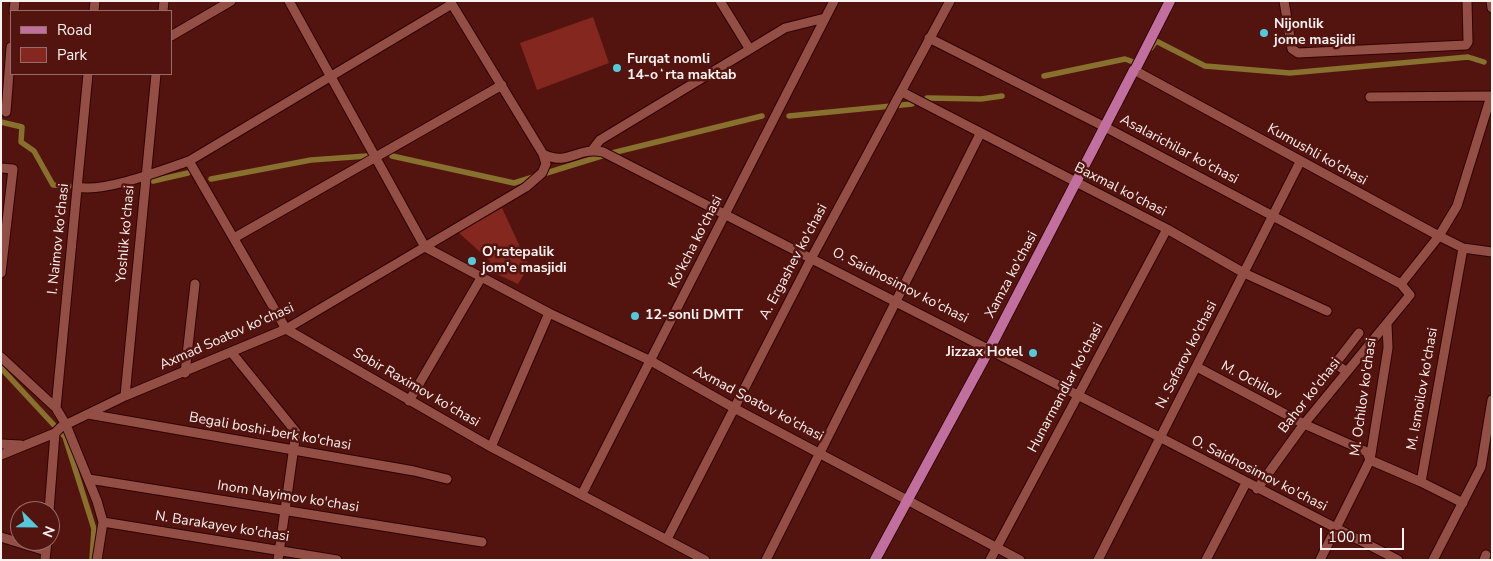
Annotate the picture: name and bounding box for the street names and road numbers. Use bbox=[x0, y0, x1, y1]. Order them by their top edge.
street label: Asalarichilar ko'chasi bbox=[1117, 112, 1241, 188]
street label: Kumushli ko'chasi bbox=[1264, 121, 1370, 189]
street label: Baxmal ko'chasi bbox=[1071, 160, 1169, 220]
street label: I. Naimov ko'chasi bbox=[45, 183, 73, 295]
street label: Yoshlik ko'chasi bbox=[113, 185, 139, 283]
street label: Ko'kcha ko'chasi bbox=[666, 193, 726, 291]
street label: A. Ergashev ko'chasi bbox=[756, 201, 832, 323]
street label: Xamza ko'chasi bbox=[982, 229, 1042, 321]
street label: O. Saidnosimov ko'chasi bbox=[829, 244, 971, 328]
street label: N. Safarov ko'chasi bbox=[1153, 299, 1221, 411]
street label: Axmad Soatov ko'chasi bbox=[157, 300, 297, 374]
street label: Hunarmandlar ko'chasi bbox=[1025, 320, 1107, 456]
street label: M. Ismoilov ko'chasi bbox=[1404, 326, 1442, 452]
street label: M. Ochilov ko'chasi bbox=[1347, 337, 1381, 457]
street label: Sobir Raximov ko'chasi bbox=[350, 345, 482, 431]
street label: Bahor ko'chasi bbox=[1275, 355, 1345, 437]
street label: M. Ochilov bbox=[1218, 358, 1284, 404]
street label: Axmad Soatov ko'chasi bbox=[690, 363, 826, 445]
street label: Begali boshi-berk ko'chasi bbox=[188, 409, 352, 455]
street label: O. Saidnosimov ko'chasi bbox=[1188, 432, 1330, 516]
street label: Inom Nayimov ko'chasi bbox=[216, 478, 360, 516]
street label: N. Barakayev ko'chasi bbox=[154, 508, 290, 546]

